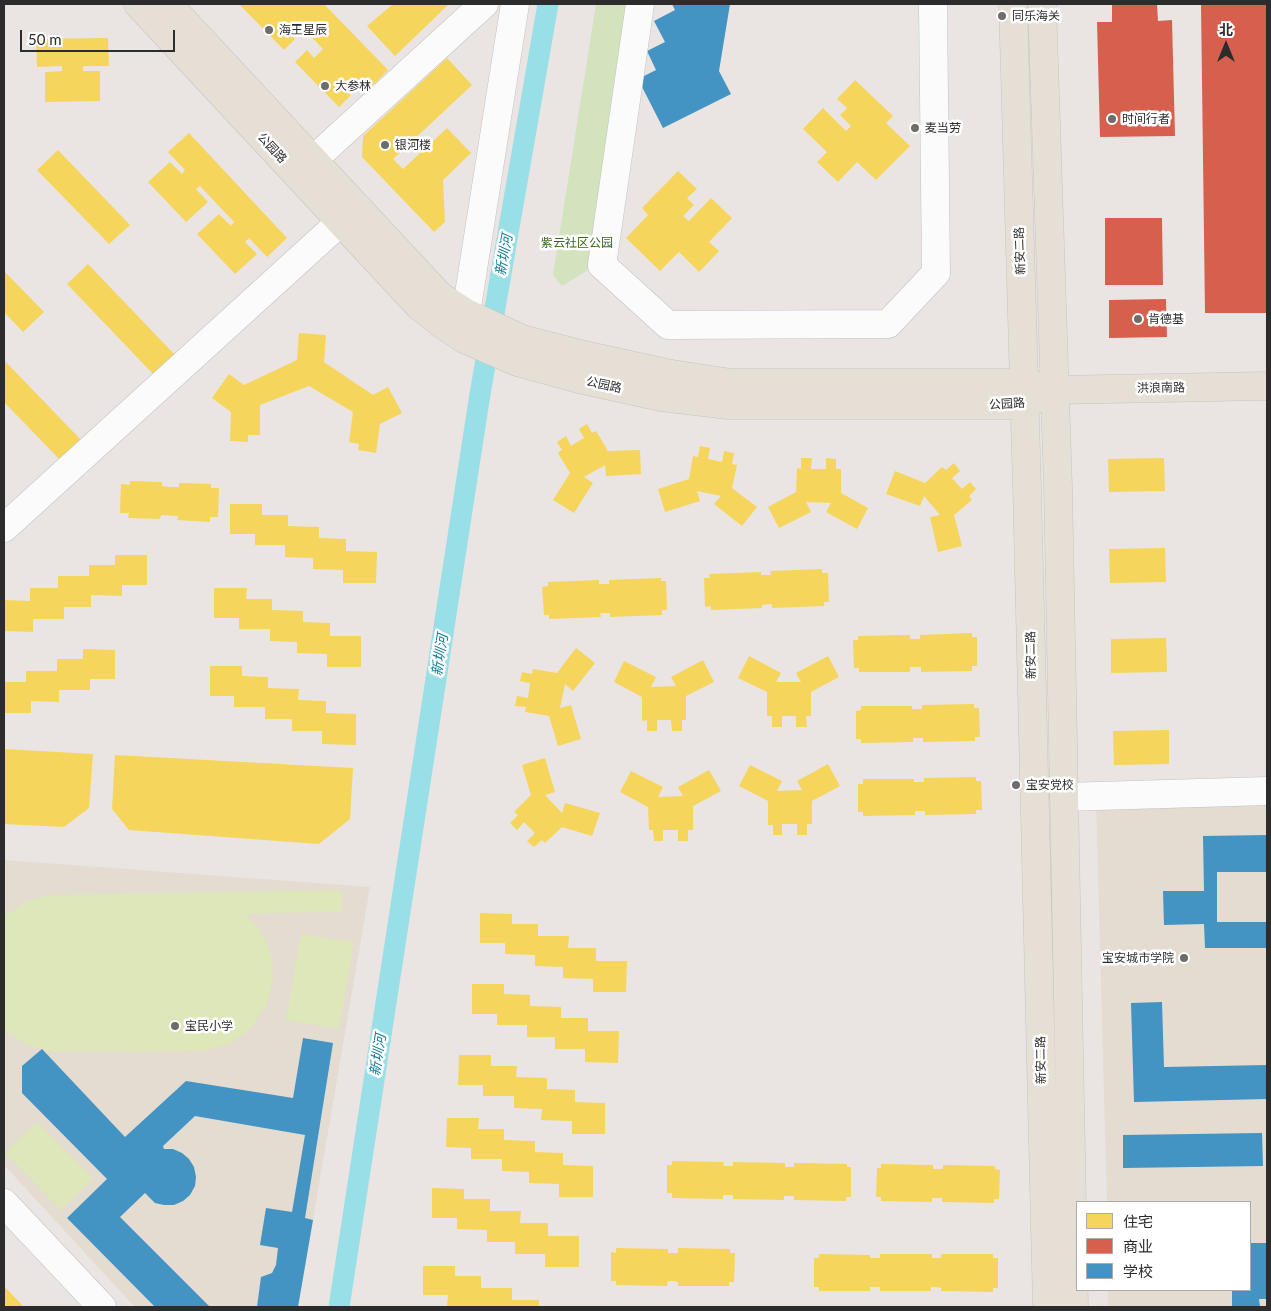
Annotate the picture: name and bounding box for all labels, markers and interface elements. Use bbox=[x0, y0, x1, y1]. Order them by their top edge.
place label: 同乐海关 bbox=[1012, 9, 1060, 23]
marker: 同乐海关 bbox=[996, 10, 1008, 22]
scale bar bbox=[22, 20, 178, 52]
north arrow bbox=[1201, 20, 1251, 70]
text: 北 bbox=[1219, 21, 1233, 38]
place label: 海王星辰 bbox=[279, 23, 327, 37]
marker: 海王星辰 bbox=[263, 24, 275, 36]
text: 50 m bbox=[28, 30, 62, 48]
place label: 大参林 bbox=[335, 79, 371, 93]
marker: 大参林 bbox=[319, 80, 331, 92]
place label: 时间行者 bbox=[1122, 112, 1170, 126]
marker: 时间行者 bbox=[1106, 113, 1118, 125]
place label: 麦当劳 bbox=[925, 121, 961, 135]
marker: 麦当劳 bbox=[909, 122, 921, 134]
street label: 公园路 bbox=[254, 130, 290, 166]
place label: 银河楼 bbox=[395, 138, 431, 152]
marker: 银河楼 bbox=[379, 139, 391, 151]
street label: 新安二路 bbox=[1012, 227, 1028, 275]
water label: 新圳河 bbox=[492, 233, 516, 277]
park label: 紫云社区公园 bbox=[541, 236, 613, 250]
place label: 肯德基 bbox=[1148, 312, 1184, 326]
marker: 肯德基 bbox=[1132, 313, 1144, 325]
street label: 公园路 bbox=[585, 374, 623, 396]
street label: 洪浪南路 bbox=[1137, 380, 1185, 396]
street label: 公园路 bbox=[989, 396, 1025, 412]
street label: 新安二路 bbox=[1023, 631, 1039, 679]
water label: 新圳河 bbox=[428, 633, 452, 677]
place label: 宝安党校 bbox=[1026, 778, 1074, 792]
marker: 宝安党校 bbox=[1010, 779, 1022, 791]
place label: 宝安城市学院 bbox=[1102, 951, 1174, 965]
marker: 宝安城市学院 bbox=[1178, 952, 1190, 964]
place label: 宝民小学 bbox=[185, 1019, 233, 1033]
marker: 宝民小学 bbox=[169, 1020, 181, 1032]
water label: 新圳河 bbox=[366, 1033, 390, 1077]
street label: 新安二路 bbox=[1033, 1036, 1049, 1084]
legend bbox=[1076, 1201, 1251, 1291]
text: 住宅 bbox=[1123, 1212, 1153, 1230]
text: 商业 bbox=[1123, 1237, 1153, 1255]
text: 学校 bbox=[1123, 1262, 1153, 1280]

